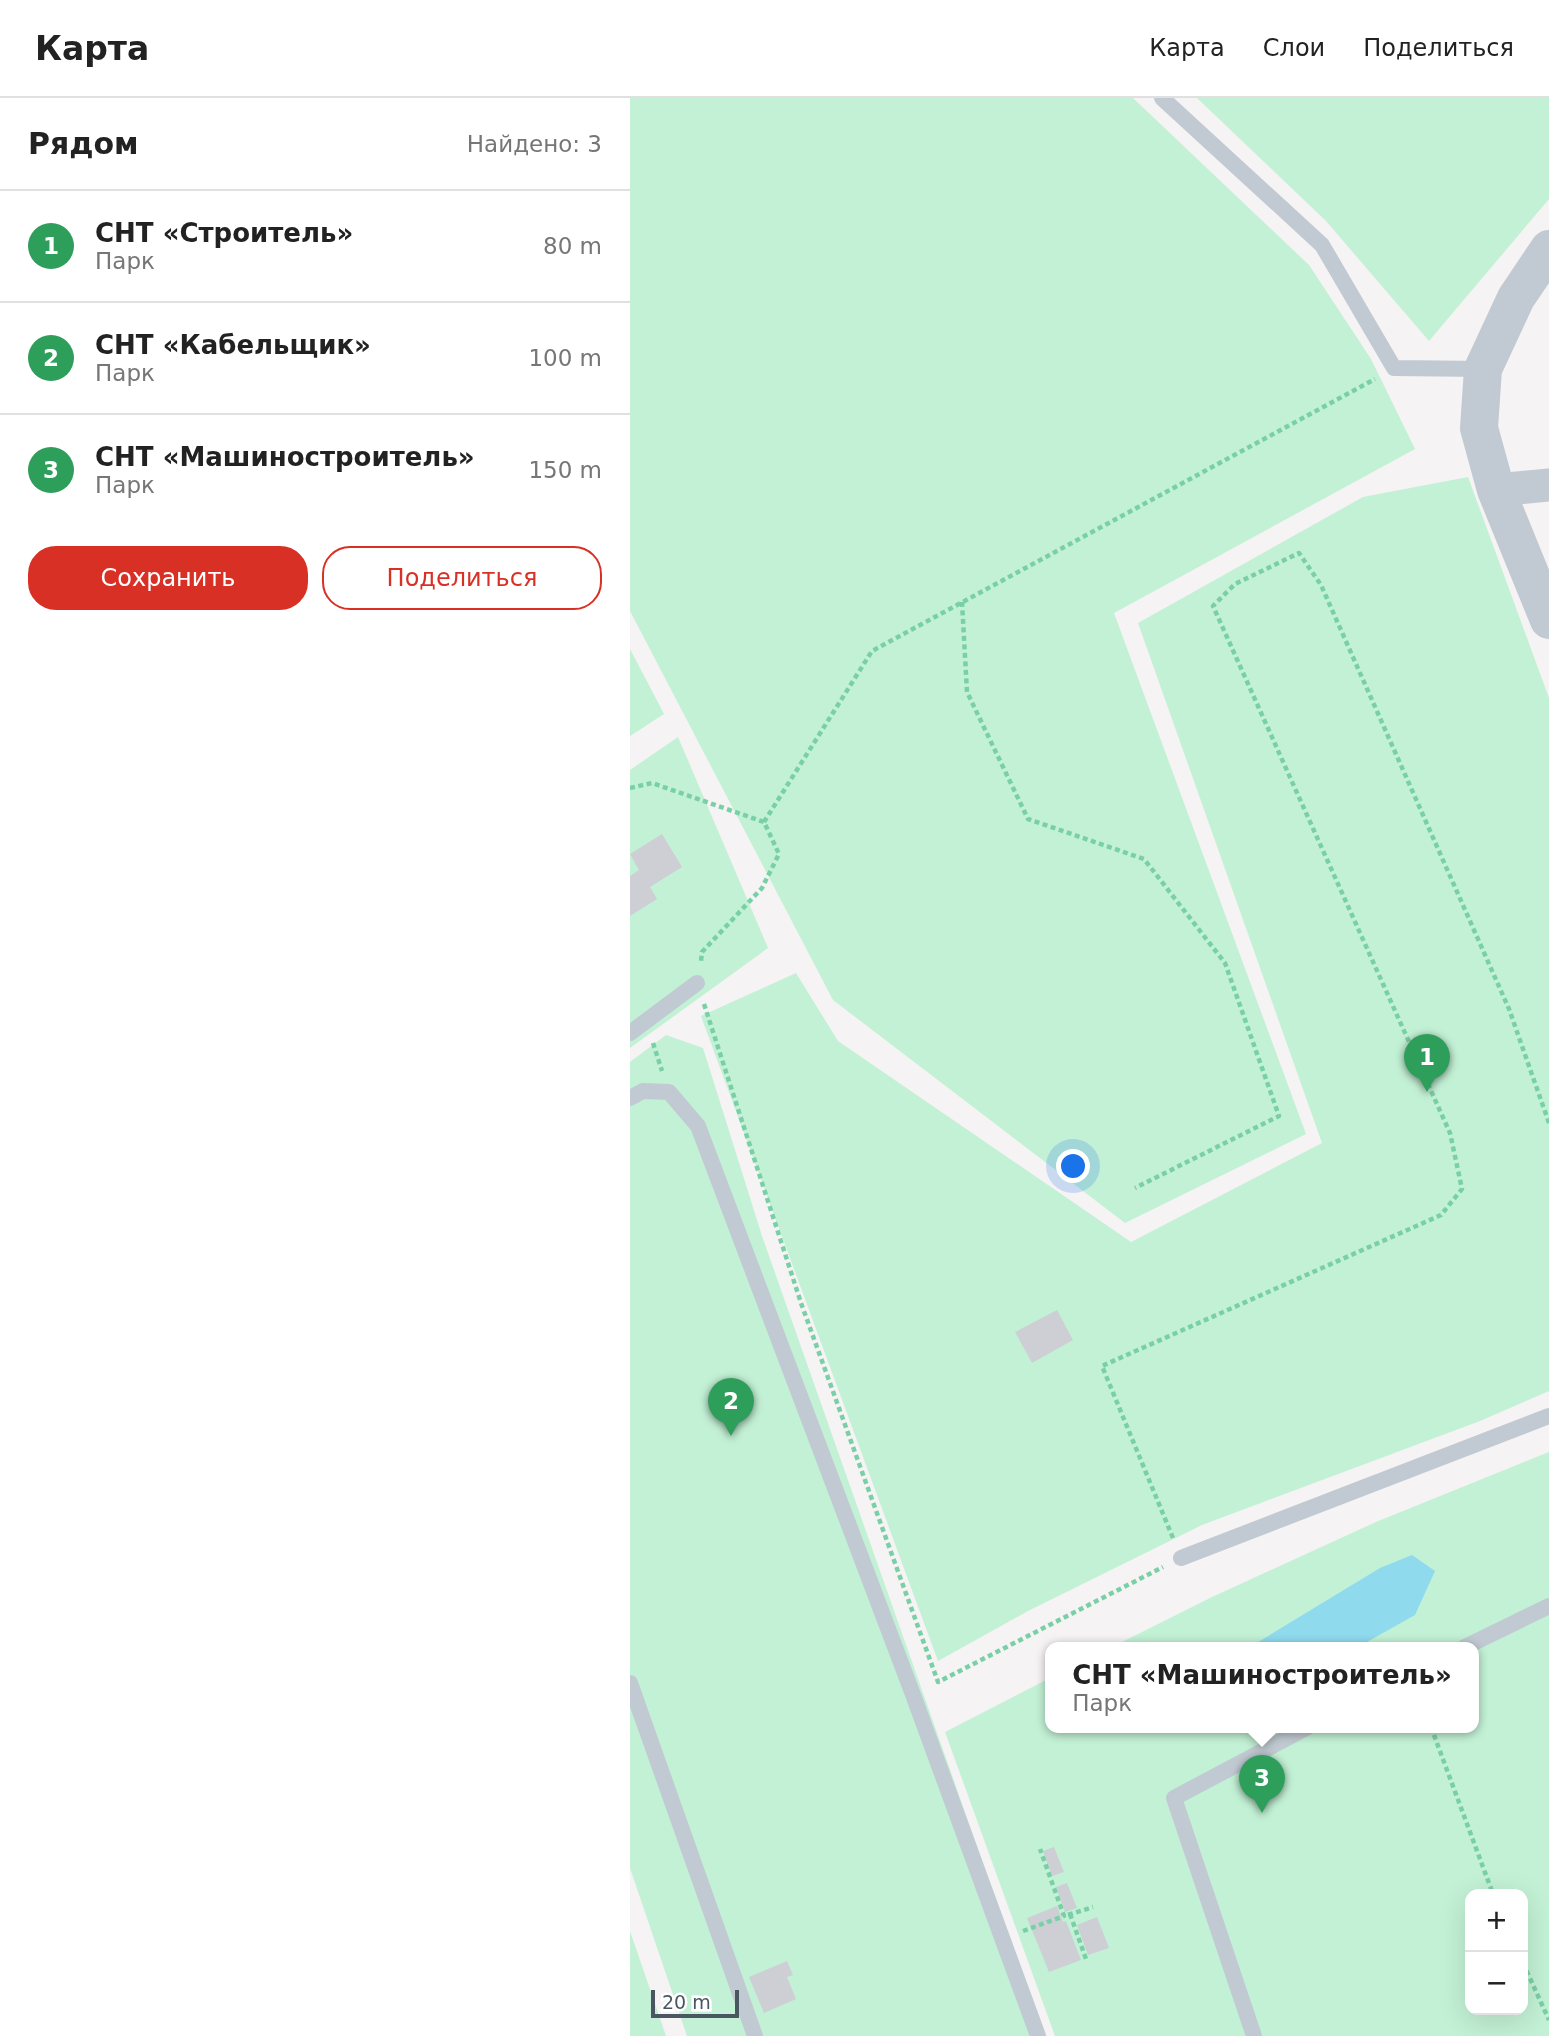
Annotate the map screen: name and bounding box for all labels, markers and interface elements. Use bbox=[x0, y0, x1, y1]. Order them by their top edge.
text: Карта bbox=[35, 29, 149, 68]
text: Карта bbox=[1149, 34, 1225, 62]
text: Слои bbox=[1263, 34, 1325, 62]
text: Поделиться bbox=[1363, 34, 1514, 62]
text: Рядом bbox=[28, 126, 139, 161]
text: Найдено: 3 bbox=[467, 131, 602, 157]
text: СНТ «Строитель» bbox=[95, 218, 353, 248]
text: 1 bbox=[43, 233, 59, 259]
text: 80 m bbox=[543, 233, 602, 259]
text: Парк bbox=[95, 248, 155, 274]
text: СНТ «Кабельщик» bbox=[95, 330, 371, 360]
text: 2 bbox=[43, 345, 59, 371]
text: 100 m bbox=[528, 345, 602, 371]
text: Парк bbox=[95, 360, 155, 386]
text: СНТ «Машиностроитель» bbox=[95, 442, 475, 472]
text: 3 bbox=[43, 457, 59, 483]
text: 150 m bbox=[528, 457, 602, 483]
text: Парк bbox=[95, 472, 155, 498]
button: Сохранить bbox=[28, 546, 308, 610]
button: Поделиться bbox=[322, 546, 602, 610]
pin: 1 bbox=[1404, 1034, 1450, 1092]
your location bbox=[1056, 1149, 1090, 1183]
pin: 2 bbox=[708, 1378, 754, 1436]
popup bbox=[1045, 1642, 1479, 1733]
text: СНТ «Машиностроитель» bbox=[1072, 1660, 1452, 1690]
text: Парк bbox=[1072, 1690, 1132, 1716]
pin: 3 bbox=[1239, 1755, 1285, 1813]
map controls bbox=[1465, 1889, 1528, 2015]
button: + bbox=[1465, 1889, 1528, 1952]
button: − bbox=[1465, 1952, 1528, 2015]
scale bar bbox=[651, 1987, 738, 2019]
text: 20 m bbox=[662, 1991, 711, 2013]

